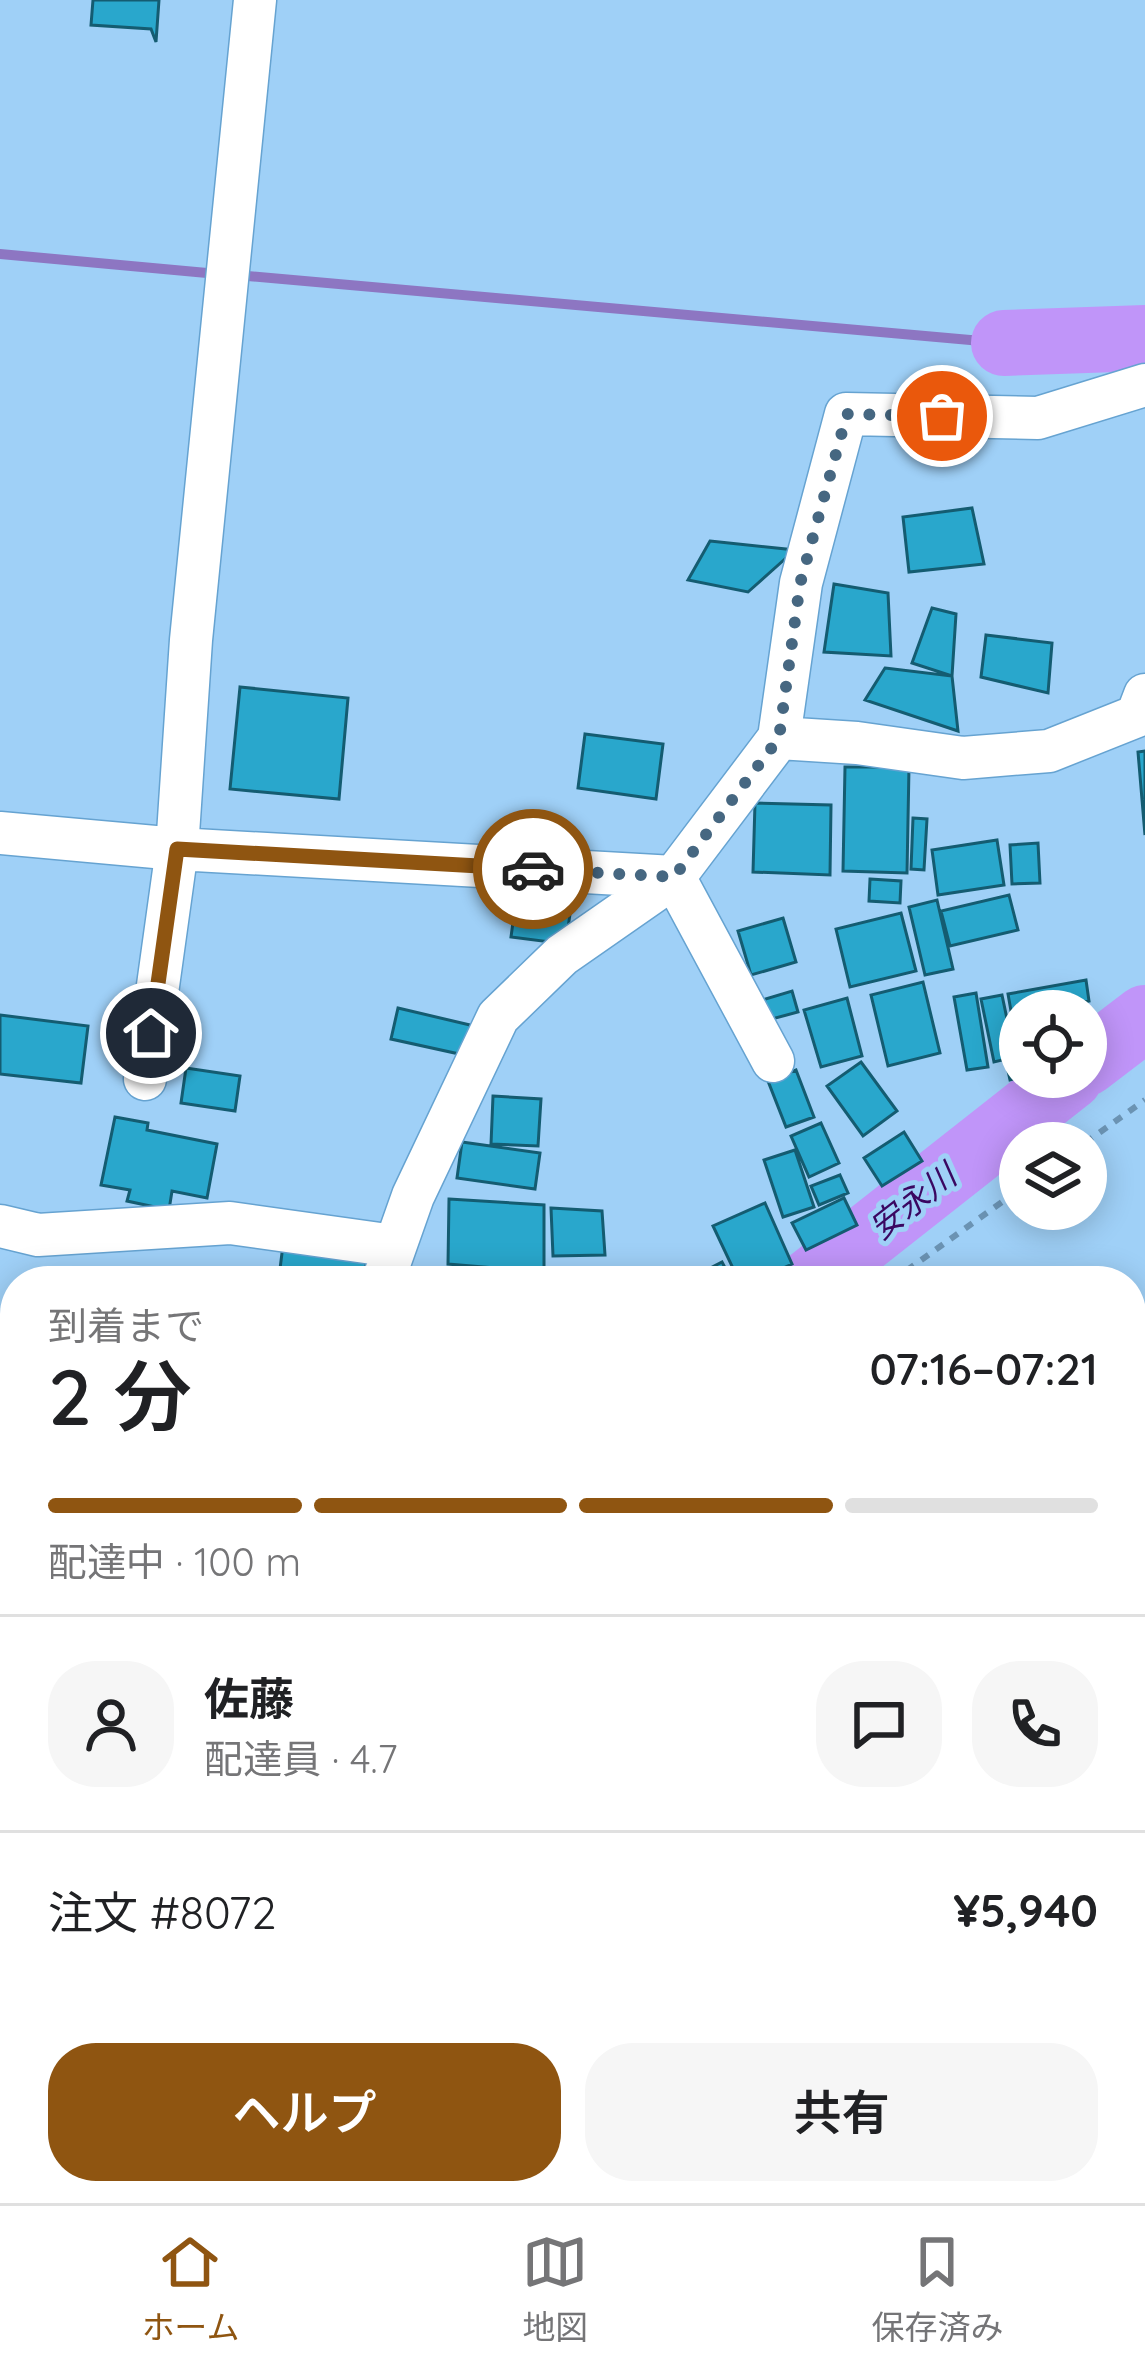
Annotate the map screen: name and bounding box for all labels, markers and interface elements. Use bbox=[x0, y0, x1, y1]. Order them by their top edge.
pin bbox=[891, 365, 993, 467]
icon: bag bbox=[909, 383, 975, 449]
courier bbox=[473, 809, 593, 929]
icon: car bbox=[500, 836, 566, 902]
pin bbox=[100, 982, 202, 1084]
map controls bbox=[999, 990, 1107, 1230]
button: locate bbox=[999, 990, 1107, 1098]
icon: home bbox=[118, 1000, 184, 1066]
button: layers bbox=[999, 1122, 1107, 1230]
water label: 安永川 bbox=[860, 1153, 966, 1248]
text: 到着まで bbox=[48, 1301, 204, 1350]
text: 07:16–07:21 bbox=[869, 1340, 1098, 1396]
text: 2 分 bbox=[48, 1347, 192, 1445]
text: 配達中 · 100 m bbox=[48, 1537, 301, 1586]
button: person bbox=[48, 1661, 174, 1787]
button: chat bbox=[816, 1661, 942, 1787]
button: phone bbox=[972, 1661, 1098, 1787]
text: 佐藤 bbox=[204, 1670, 294, 1726]
text: 配達員 · 4.7 bbox=[204, 1734, 398, 1783]
text: ¥5,940 bbox=[953, 1882, 1098, 1938]
text: 注文 #8072 bbox=[48, 1884, 276, 1940]
button: ヘルプ bbox=[48, 2043, 561, 2181]
button: 共有 bbox=[585, 2043, 1098, 2181]
tab: ホーム bbox=[141, 2229, 240, 2349]
tab: 地図 bbox=[522, 2229, 588, 2349]
tab: 保存済み bbox=[871, 2229, 1003, 2349]

